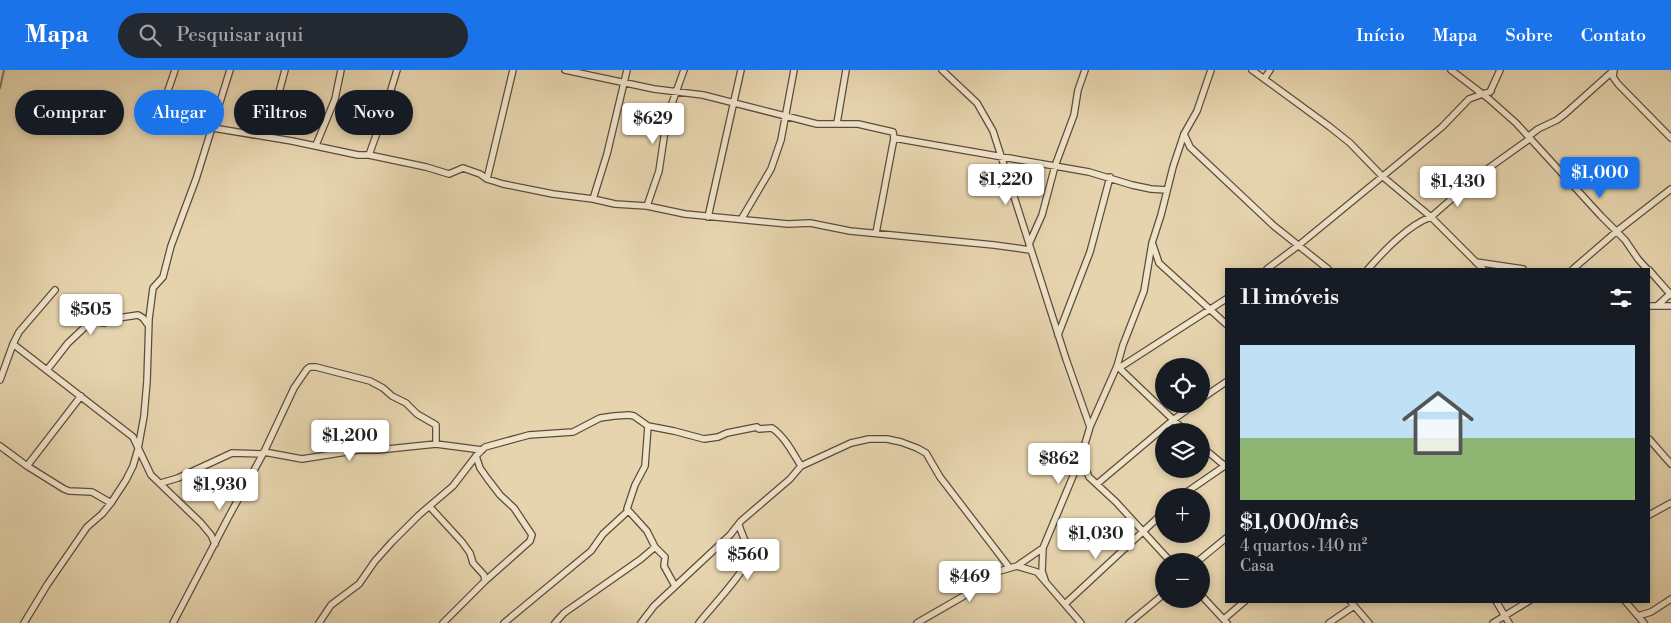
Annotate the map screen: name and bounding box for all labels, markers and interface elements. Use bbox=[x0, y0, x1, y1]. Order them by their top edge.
search box bbox=[118, 13, 468, 58]
text: Mapa bbox=[25, 20, 88, 50]
icon: search bbox=[136, 21, 164, 49]
text: Pesquisar aqui bbox=[176, 23, 304, 47]
text: Início bbox=[1356, 24, 1405, 47]
text: Mapa bbox=[1433, 24, 1477, 47]
text: Sobre bbox=[1505, 24, 1553, 47]
text: Contato bbox=[1581, 24, 1646, 47]
chip: Comprar bbox=[15, 90, 124, 135]
chip: Alugar bbox=[134, 90, 224, 135]
chip: Filtros bbox=[234, 90, 325, 135]
chip: Novo bbox=[335, 90, 413, 135]
pin: $629 bbox=[623, 102, 683, 145]
text: $629 bbox=[633, 109, 673, 129]
pin: $1,000 bbox=[1559, 156, 1641, 199]
text: $1,000 bbox=[1571, 163, 1629, 183]
pin: $1,220 bbox=[965, 164, 1047, 206]
pin: $1,430 bbox=[1417, 166, 1499, 208]
text: $1,220 bbox=[979, 170, 1033, 190]
text: $1,430 bbox=[1431, 172, 1485, 192]
icon: filters bbox=[1607, 284, 1635, 312]
text: 11 imóveis bbox=[1240, 285, 1339, 311]
pin: $505 bbox=[61, 294, 121, 336]
text: $505 bbox=[71, 300, 111, 320]
map controls bbox=[1155, 358, 1210, 608]
button: locate bbox=[1155, 358, 1210, 413]
icon: home bbox=[1393, 378, 1483, 468]
pin: $1,200 bbox=[309, 420, 391, 462]
button: layers bbox=[1155, 423, 1210, 478]
text: $1,200 bbox=[322, 426, 378, 446]
pin: $862 bbox=[1029, 442, 1089, 485]
text: $862 bbox=[1039, 449, 1079, 469]
pin: $1,930 bbox=[179, 468, 261, 511]
text: $1,930 bbox=[193, 475, 247, 495]
button: + bbox=[1155, 488, 1210, 543]
text: $1,000/mês bbox=[1240, 510, 1358, 536]
pin: $1,030 bbox=[1055, 518, 1137, 560]
text: $1,030 bbox=[1068, 524, 1124, 544]
text: 4 quartos · 140 m² bbox=[1240, 536, 1367, 556]
pin: $560 bbox=[718, 538, 778, 581]
text: $560 bbox=[727, 545, 769, 565]
button: − bbox=[1155, 553, 1210, 608]
text: Casa bbox=[1240, 556, 1274, 576]
pin: $469 bbox=[940, 560, 1000, 603]
text: $469 bbox=[950, 567, 990, 587]

